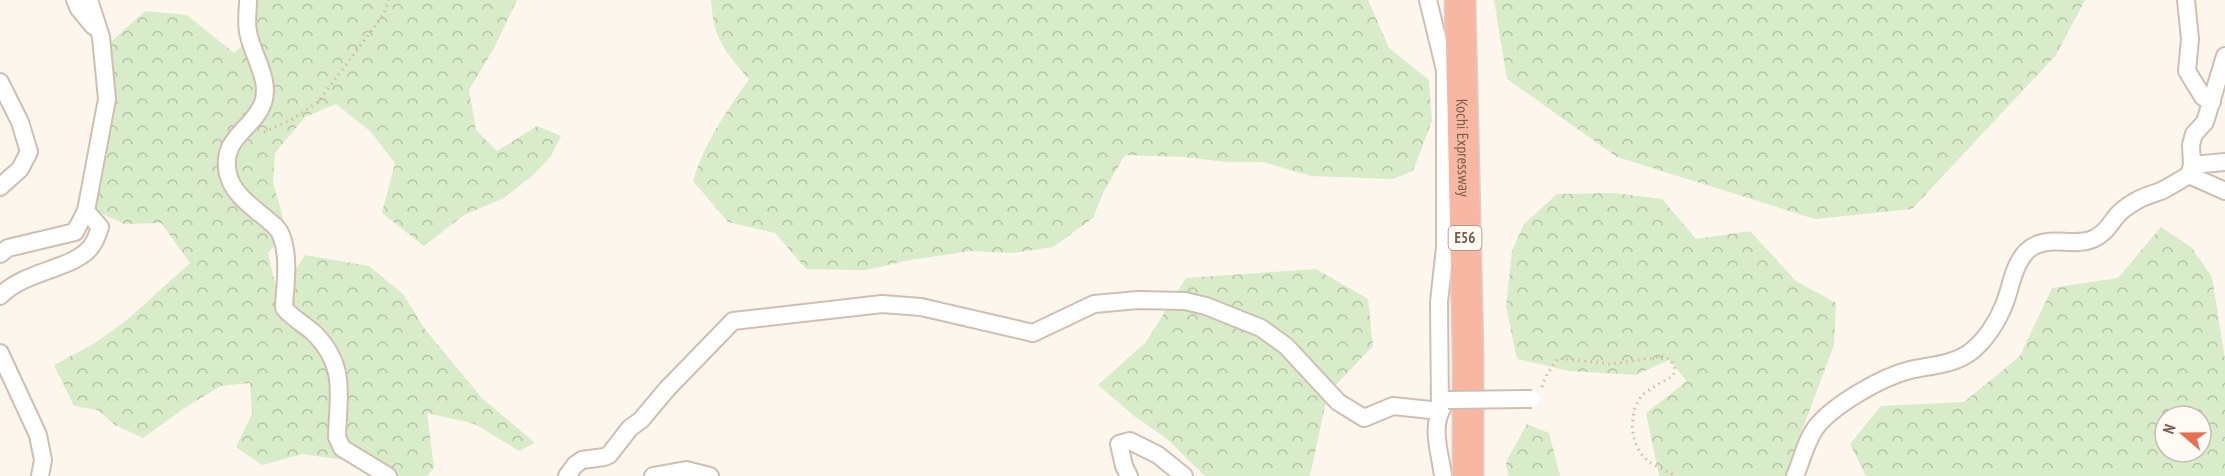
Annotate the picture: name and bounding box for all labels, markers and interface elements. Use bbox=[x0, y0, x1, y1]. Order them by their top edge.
street label: Kochi Expressway bbox=[1452, 99, 1474, 197]
road number: E56 bbox=[1448, 226, 1482, 250]
north arrow bbox=[2153, 404, 2213, 464]
text: N bbox=[2158, 421, 2180, 436]

